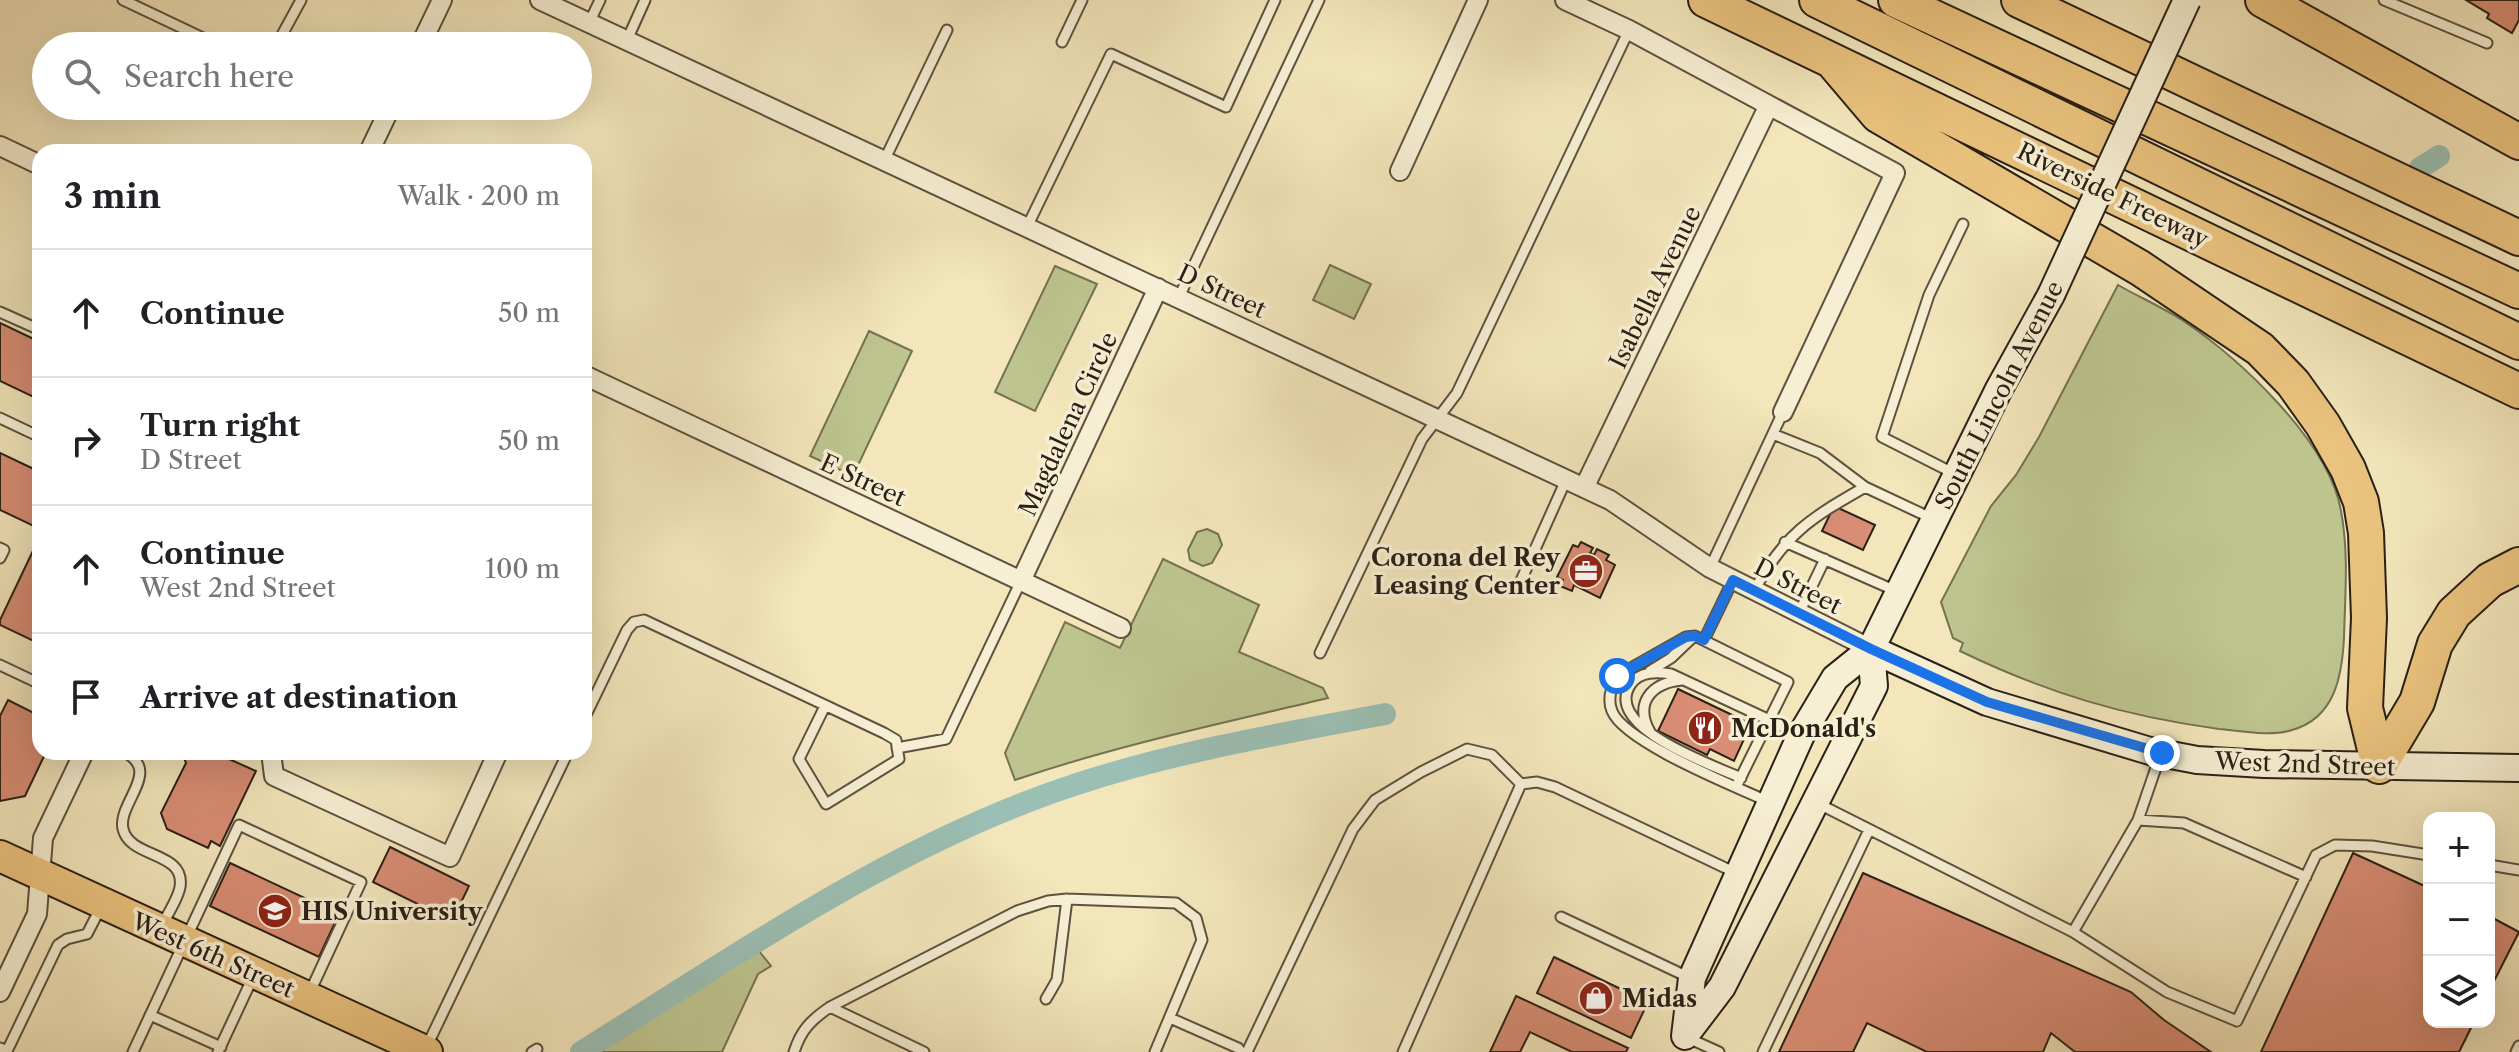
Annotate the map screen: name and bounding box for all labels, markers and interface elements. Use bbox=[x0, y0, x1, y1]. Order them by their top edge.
search box bbox=[32, 32, 592, 120]
icon: search bbox=[60, 54, 104, 98]
text: Search here bbox=[124, 58, 294, 95]
street label: Riverside Freeway bbox=[2013, 136, 2214, 254]
text: 3 min bbox=[64, 175, 161, 217]
text: Walk · 200 m bbox=[398, 180, 560, 212]
street label: Isabella Avenue bbox=[1603, 201, 1707, 373]
street label: D Street bbox=[1173, 258, 1271, 324]
street label: South Lincoln Avenue bbox=[1929, 276, 2069, 514]
icon: ahead bbox=[64, 291, 108, 335]
text: Continue bbox=[140, 295, 285, 332]
text: 50 m bbox=[498, 297, 560, 329]
street label: Magdalena Circle bbox=[1013, 327, 1123, 521]
text: Turn right bbox=[140, 407, 300, 444]
icon: right bbox=[64, 419, 108, 463]
text: 50 m bbox=[498, 425, 560, 457]
text: D Street bbox=[140, 444, 242, 476]
street label: E Street bbox=[816, 448, 911, 513]
text: Continue bbox=[140, 535, 285, 572]
place label: Corona del Rey Leasing Center bbox=[1371, 543, 1561, 600]
icon: ahead bbox=[64, 547, 108, 591]
office icon: Corona del Rey Leasing Center bbox=[1567, 552, 1605, 590]
street label: D Street bbox=[1750, 552, 1847, 620]
text: 100 m bbox=[485, 553, 560, 585]
text: West 2nd Street bbox=[140, 572, 336, 604]
route start bbox=[1599, 658, 1635, 694]
icon: arrive bbox=[64, 675, 108, 719]
text: Arrive at destination bbox=[140, 679, 458, 716]
restaurant icon: McDonald's bbox=[1686, 709, 1724, 747]
place label: McDonald's bbox=[1731, 714, 1876, 743]
route end bbox=[2144, 735, 2180, 771]
street label: West 2nd Street bbox=[2213, 746, 2396, 782]
map controls bbox=[2423, 812, 2495, 1028]
button: + bbox=[2423, 812, 2495, 884]
button: − bbox=[2423, 884, 2495, 956]
school or university icon: HIS University bbox=[256, 892, 294, 930]
place label: HIS University bbox=[301, 897, 484, 926]
street label: West 6th Street bbox=[126, 906, 299, 1004]
button: layers bbox=[2423, 956, 2495, 1028]
shop icon: Midas bbox=[1577, 979, 1615, 1017]
place label: Midas bbox=[1622, 984, 1697, 1013]

